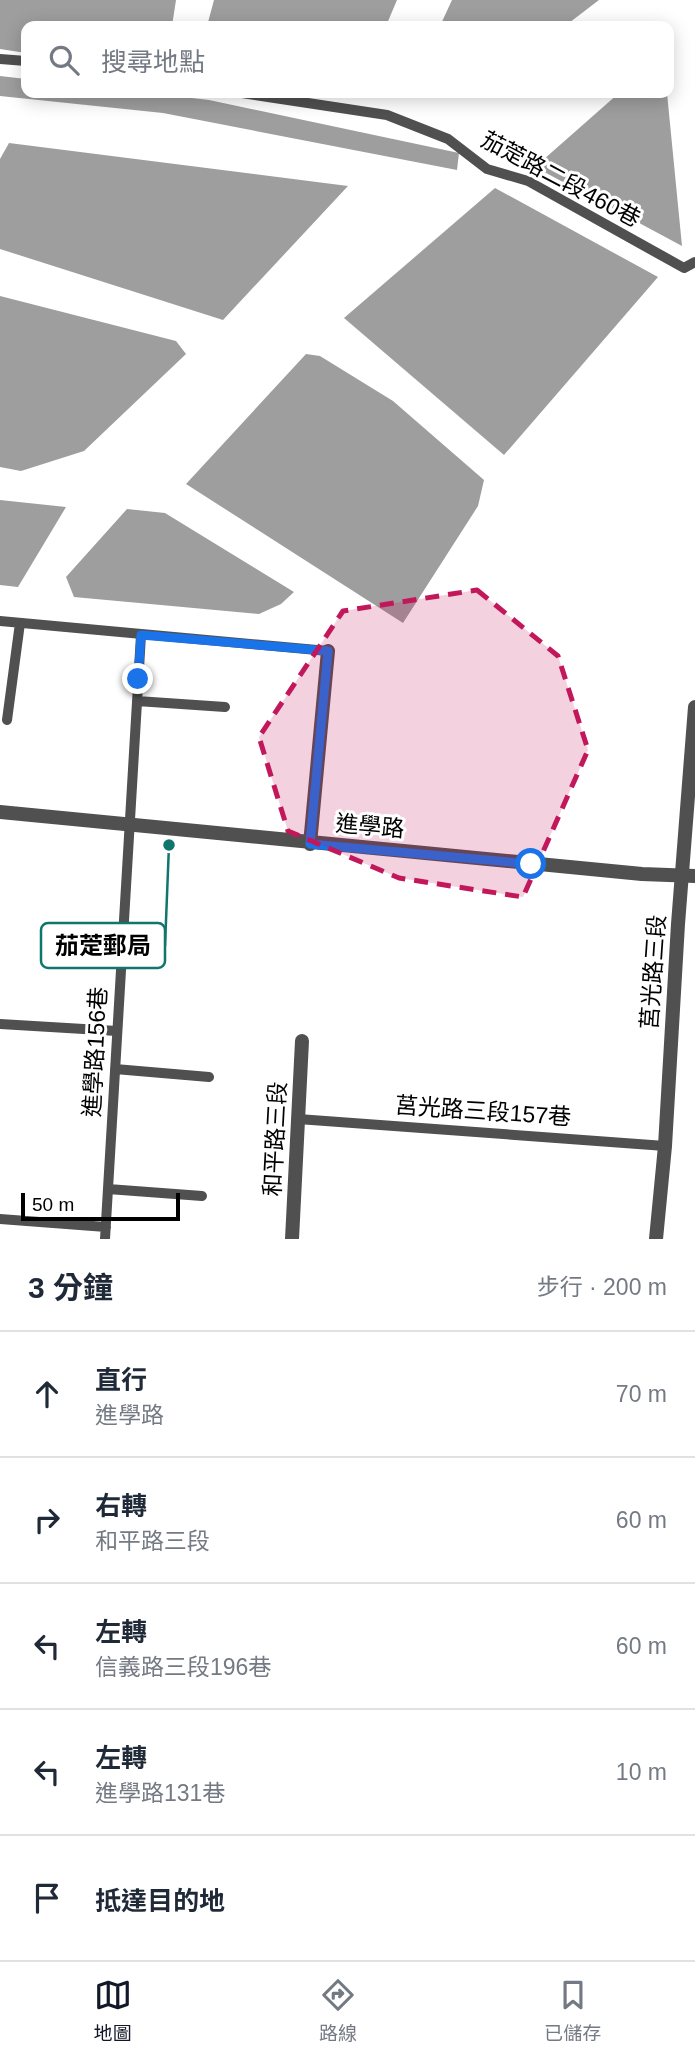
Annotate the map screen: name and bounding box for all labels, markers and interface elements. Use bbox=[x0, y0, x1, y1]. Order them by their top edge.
search box bbox=[21, 21, 674, 98]
icon: search bbox=[45, 41, 83, 79]
text: 搜尋地點 bbox=[101, 47, 205, 77]
street label: 茄萣路二段460巷 bbox=[477, 126, 645, 232]
route end bbox=[122, 663, 153, 694]
street label: 進學路 bbox=[334, 810, 406, 842]
route start bbox=[515, 848, 546, 879]
street label: 莒光路三段 bbox=[636, 914, 670, 1030]
callout: 茄萣郵局 bbox=[41, 923, 165, 968]
text: 茄萣郵局 bbox=[55, 932, 151, 959]
street label: 進學路156巷 bbox=[79, 986, 111, 1118]
street label: 和平路三段 bbox=[259, 1081, 291, 1197]
street label: 莒光路三段157巷 bbox=[394, 1092, 572, 1130]
scale bar bbox=[21, 1190, 180, 1222]
text: 50 m bbox=[32, 1194, 74, 1215]
text: 3 分鐘 bbox=[28, 1271, 113, 1304]
text: 步行 · 200 m bbox=[537, 1274, 667, 1300]
text: 直行 bbox=[95, 1365, 147, 1395]
icon: ahead bbox=[28, 1375, 66, 1413]
text: 70 m bbox=[616, 1381, 667, 1407]
text: 進學路 bbox=[95, 1402, 164, 1428]
text: 右轉 bbox=[95, 1491, 147, 1521]
icon: right bbox=[28, 1501, 66, 1539]
text: 60 m bbox=[616, 1507, 667, 1533]
text: 和平路三段 bbox=[95, 1528, 210, 1554]
text: 左轉 bbox=[95, 1617, 147, 1647]
icon: left bbox=[28, 1627, 66, 1665]
text: 60 m bbox=[616, 1633, 667, 1659]
text: 信義路三段196巷 bbox=[95, 1654, 271, 1680]
text: 左轉 bbox=[95, 1743, 147, 1773]
icon: left bbox=[28, 1753, 66, 1791]
text: 10 m bbox=[616, 1759, 667, 1785]
text: 進學路131巷 bbox=[95, 1780, 225, 1806]
icon: arrive bbox=[28, 1879, 66, 1917]
text: 抵達目的地 bbox=[95, 1886, 225, 1916]
tab: 地圖 bbox=[94, 1976, 132, 2045]
tab: 路線 bbox=[319, 1976, 357, 2045]
tab: 已儲存 bbox=[544, 1976, 601, 2045]

